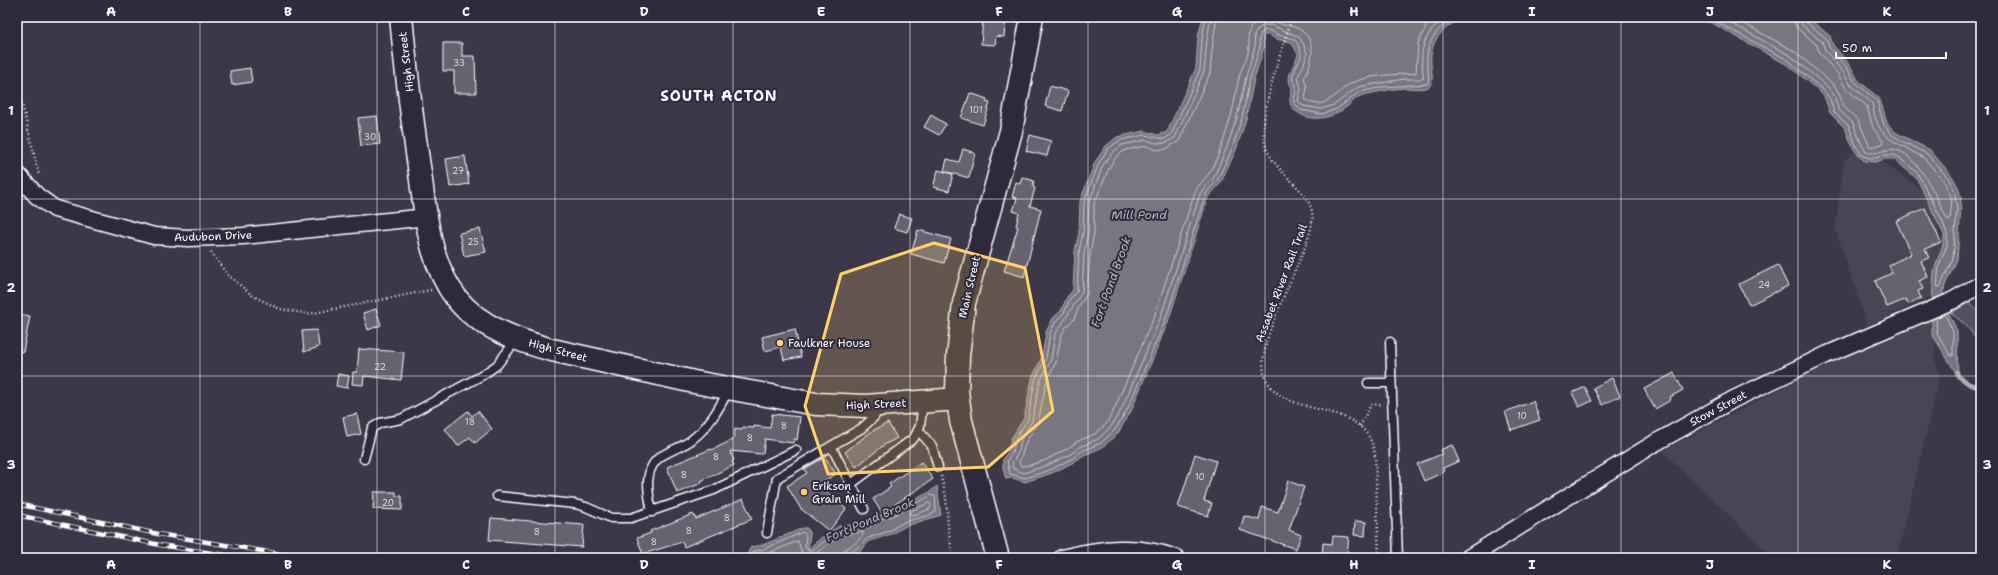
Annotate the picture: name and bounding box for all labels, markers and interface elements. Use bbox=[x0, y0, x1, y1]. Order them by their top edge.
text: A bbox=[106, 3, 116, 20]
text: B bbox=[284, 3, 292, 20]
text: C bbox=[462, 3, 470, 20]
text: D bbox=[639, 3, 649, 20]
text: E bbox=[817, 3, 826, 20]
text: F bbox=[995, 3, 1003, 20]
text: G bbox=[1172, 3, 1183, 20]
text: H bbox=[1349, 3, 1359, 20]
text: I bbox=[1528, 3, 1536, 20]
text: J bbox=[1706, 3, 1714, 20]
text: K bbox=[1883, 3, 1892, 20]
street label: High Street bbox=[395, 31, 418, 93]
scale bar bbox=[1836, 34, 1946, 60]
text: 50 m bbox=[1842, 40, 1872, 56]
house number: 33 bbox=[453, 57, 465, 69]
district label: SOUTH ACTON bbox=[660, 86, 778, 106]
text: 1 bbox=[8, 102, 14, 119]
text: 1 bbox=[1984, 102, 1990, 119]
house number: 101 bbox=[969, 104, 983, 116]
house number: 30 bbox=[364, 131, 376, 143]
house number: 27 bbox=[452, 165, 464, 177]
water label: Mill Pond bbox=[1111, 207, 1167, 223]
street label: Assabet River Rail Trail bbox=[1252, 221, 1311, 344]
street label: Audubon Drive bbox=[174, 228, 252, 245]
water label: Fort Pond Brook bbox=[1087, 234, 1135, 330]
house number: 25 bbox=[467, 236, 479, 248]
street label: Main Street bbox=[955, 254, 984, 320]
text: 2 bbox=[6, 279, 16, 296]
house number: 24 bbox=[1758, 279, 1770, 291]
text: 2 bbox=[1982, 279, 1992, 296]
street label: High Street bbox=[527, 335, 589, 366]
place label: Faulkner House bbox=[788, 336, 870, 351]
marker: Faulkner House bbox=[775, 338, 785, 348]
house number: 22 bbox=[374, 361, 386, 373]
street label: Stow Street bbox=[1687, 387, 1750, 430]
street label: High Street bbox=[845, 395, 907, 414]
house number: 10 bbox=[1517, 410, 1527, 422]
house number: 18 bbox=[465, 416, 475, 428]
house number: 8 bbox=[781, 420, 787, 432]
house number: 8 bbox=[747, 432, 753, 444]
house number: 8 bbox=[713, 451, 719, 463]
text: 3 bbox=[6, 456, 16, 473]
text: 3 bbox=[1982, 456, 1992, 473]
house number: 8 bbox=[681, 469, 687, 481]
house number: 10 bbox=[1195, 471, 1205, 483]
place label: Erikson Grain Mill bbox=[812, 479, 866, 507]
marker: Erikson Grain Mill bbox=[799, 487, 809, 497]
water label: Fort Pond Brook bbox=[823, 494, 917, 546]
house number: 20 bbox=[382, 497, 394, 509]
house number: 8 bbox=[724, 512, 730, 524]
house number: 8 bbox=[686, 525, 692, 537]
house number: 8 bbox=[534, 526, 540, 538]
house number: 8 bbox=[651, 536, 657, 548]
text: A bbox=[106, 556, 116, 573]
text: B bbox=[284, 556, 292, 573]
text: C bbox=[462, 556, 470, 573]
text: D bbox=[639, 556, 649, 573]
text: E bbox=[817, 556, 826, 573]
text: F bbox=[995, 556, 1003, 573]
text: G bbox=[1172, 556, 1183, 573]
text: H bbox=[1349, 556, 1359, 573]
text: I bbox=[1528, 556, 1536, 573]
text: J bbox=[1706, 556, 1714, 573]
text: K bbox=[1883, 556, 1892, 573]

